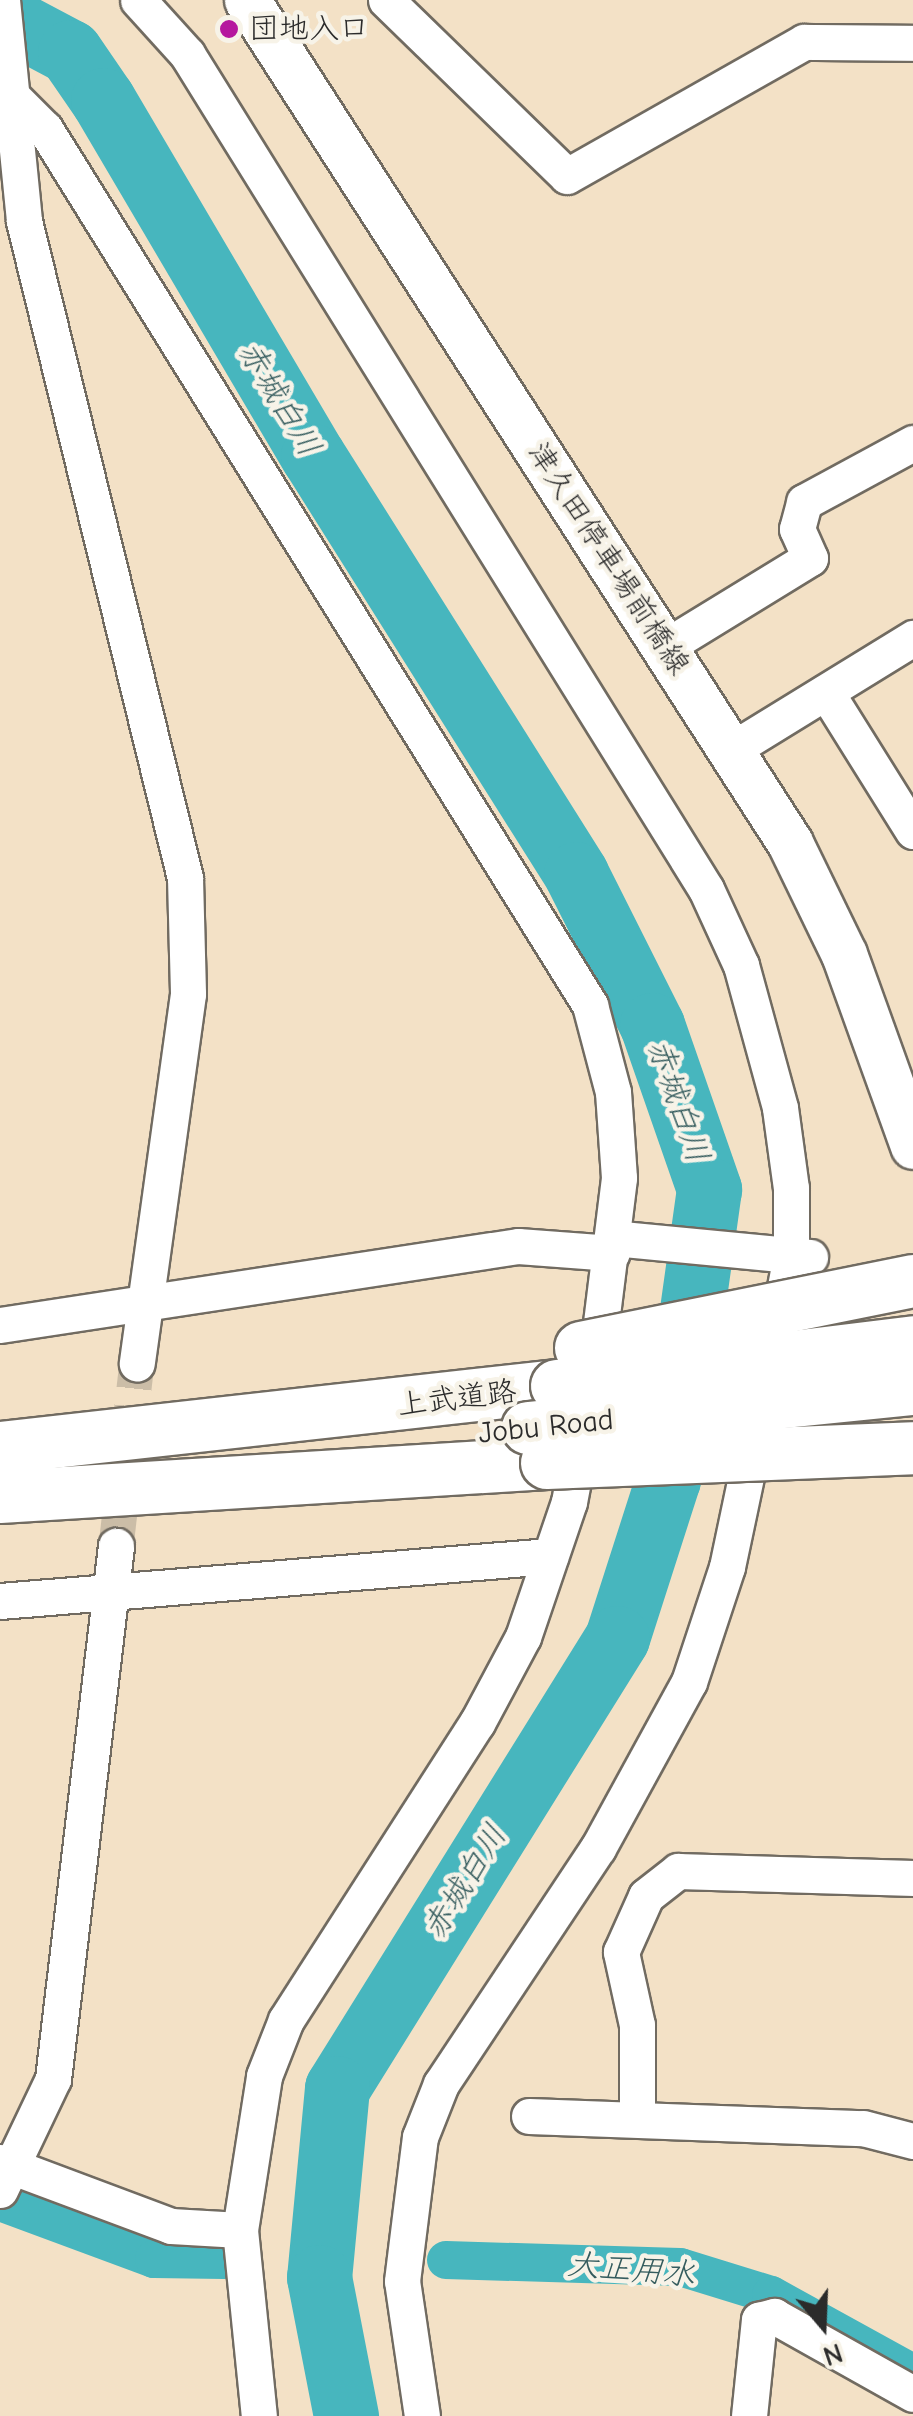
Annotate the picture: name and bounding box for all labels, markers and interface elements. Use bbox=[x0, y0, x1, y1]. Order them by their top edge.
place label: 団地入口 bbox=[249, 11, 369, 47]
marker: 団地入口 bbox=[218, 18, 240, 40]
water label: 赤城白川 bbox=[230, 334, 328, 464]
street label: 津久田停車場前橋線 bbox=[519, 436, 697, 682]
water label: 赤城白川 bbox=[639, 1034, 717, 1168]
street label: 上武道路 bbox=[395, 1374, 519, 1424]
street label: Jobu Road bbox=[477, 1402, 615, 1452]
water label: 赤城白川 bbox=[415, 1818, 515, 1946]
water label: 大正用水 bbox=[566, 2245, 696, 2295]
north arrow bbox=[773, 2276, 873, 2376]
text: N bbox=[819, 2336, 847, 2372]

